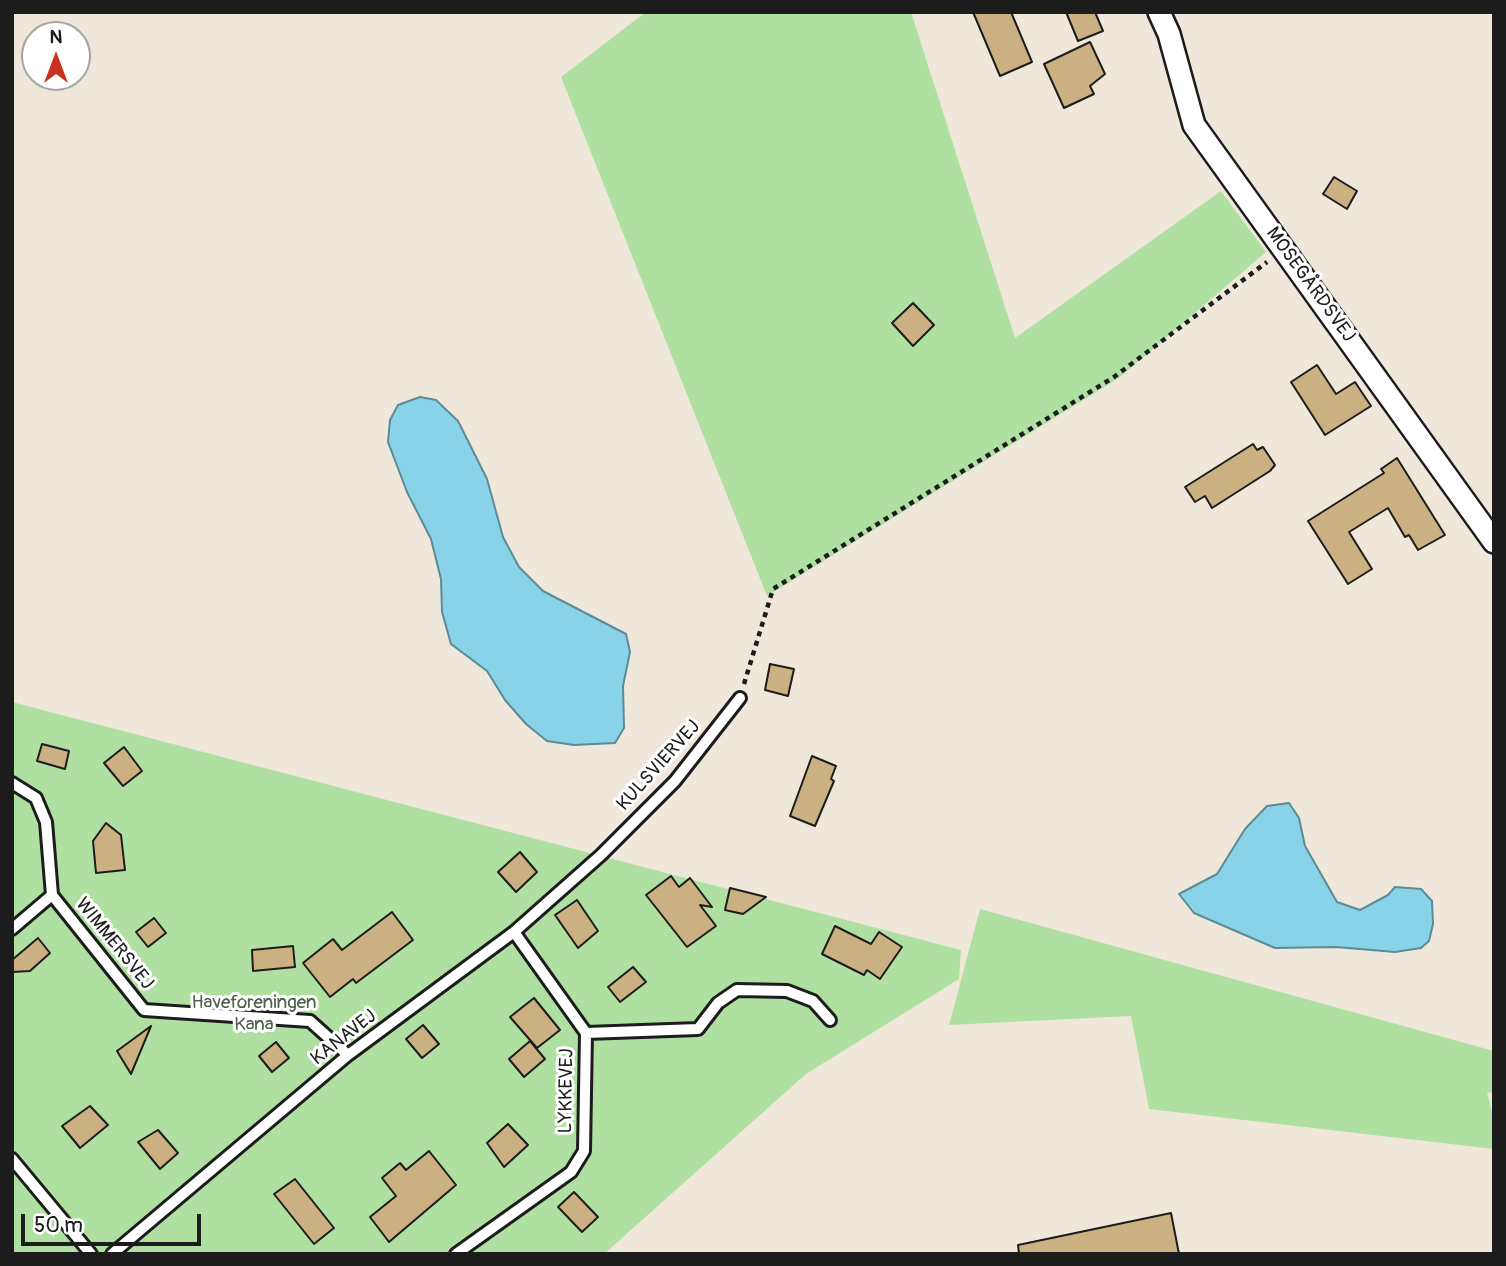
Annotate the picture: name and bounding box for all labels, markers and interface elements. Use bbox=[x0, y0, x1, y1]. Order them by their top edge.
north arrow bbox=[21, 21, 91, 91]
text: N bbox=[50, 25, 62, 49]
street label: MOSEGÅRDSVEJ bbox=[1261, 223, 1359, 347]
street label: KULSVIERVEJ bbox=[612, 716, 706, 816]
street label: WIMMERSVEJ bbox=[70, 894, 158, 994]
park label: Haveforeningen Kana bbox=[192, 992, 316, 1036]
street label: KANAVEJ bbox=[307, 1005, 381, 1071]
street label: LYKKEVEJ bbox=[555, 1048, 579, 1134]
scale bar bbox=[24, 1200, 205, 1244]
text: 50 m bbox=[34, 1212, 83, 1239]

